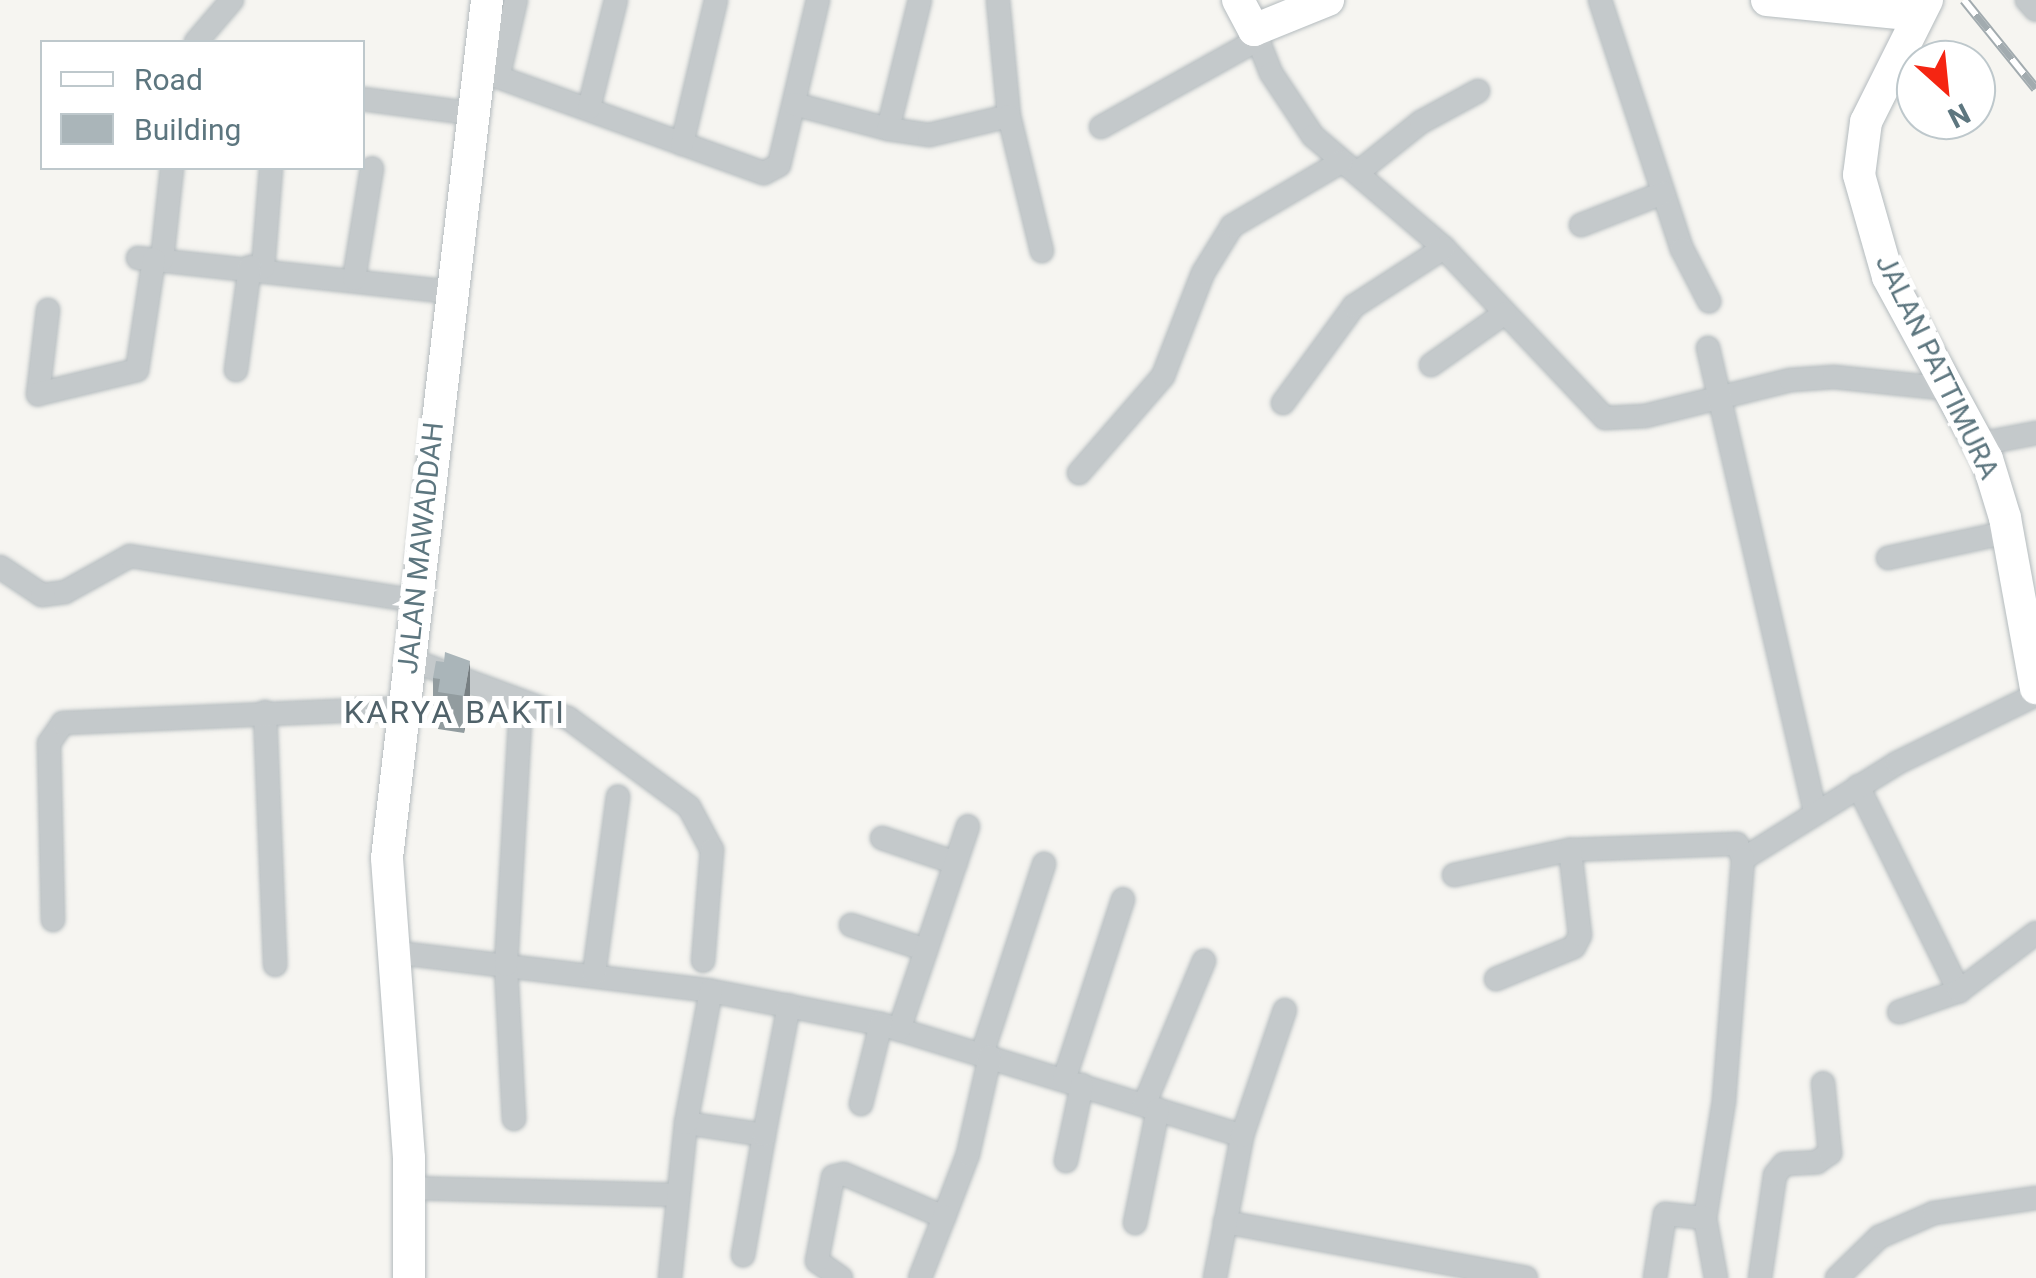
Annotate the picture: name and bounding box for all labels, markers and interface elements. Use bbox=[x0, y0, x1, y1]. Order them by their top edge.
legend bbox=[40, 40, 365, 170]
north arrow bbox=[1896, 40, 1996, 140]
text: Road bbox=[134, 62, 203, 97]
text: N bbox=[1943, 96, 1975, 135]
text: Building bbox=[134, 112, 241, 147]
street label: JALAN PATTIMURA bbox=[1868, 249, 2006, 485]
street label: JALAN MAWADDAH bbox=[391, 420, 451, 676]
district label: KARYA BAKTI bbox=[344, 693, 566, 731]

